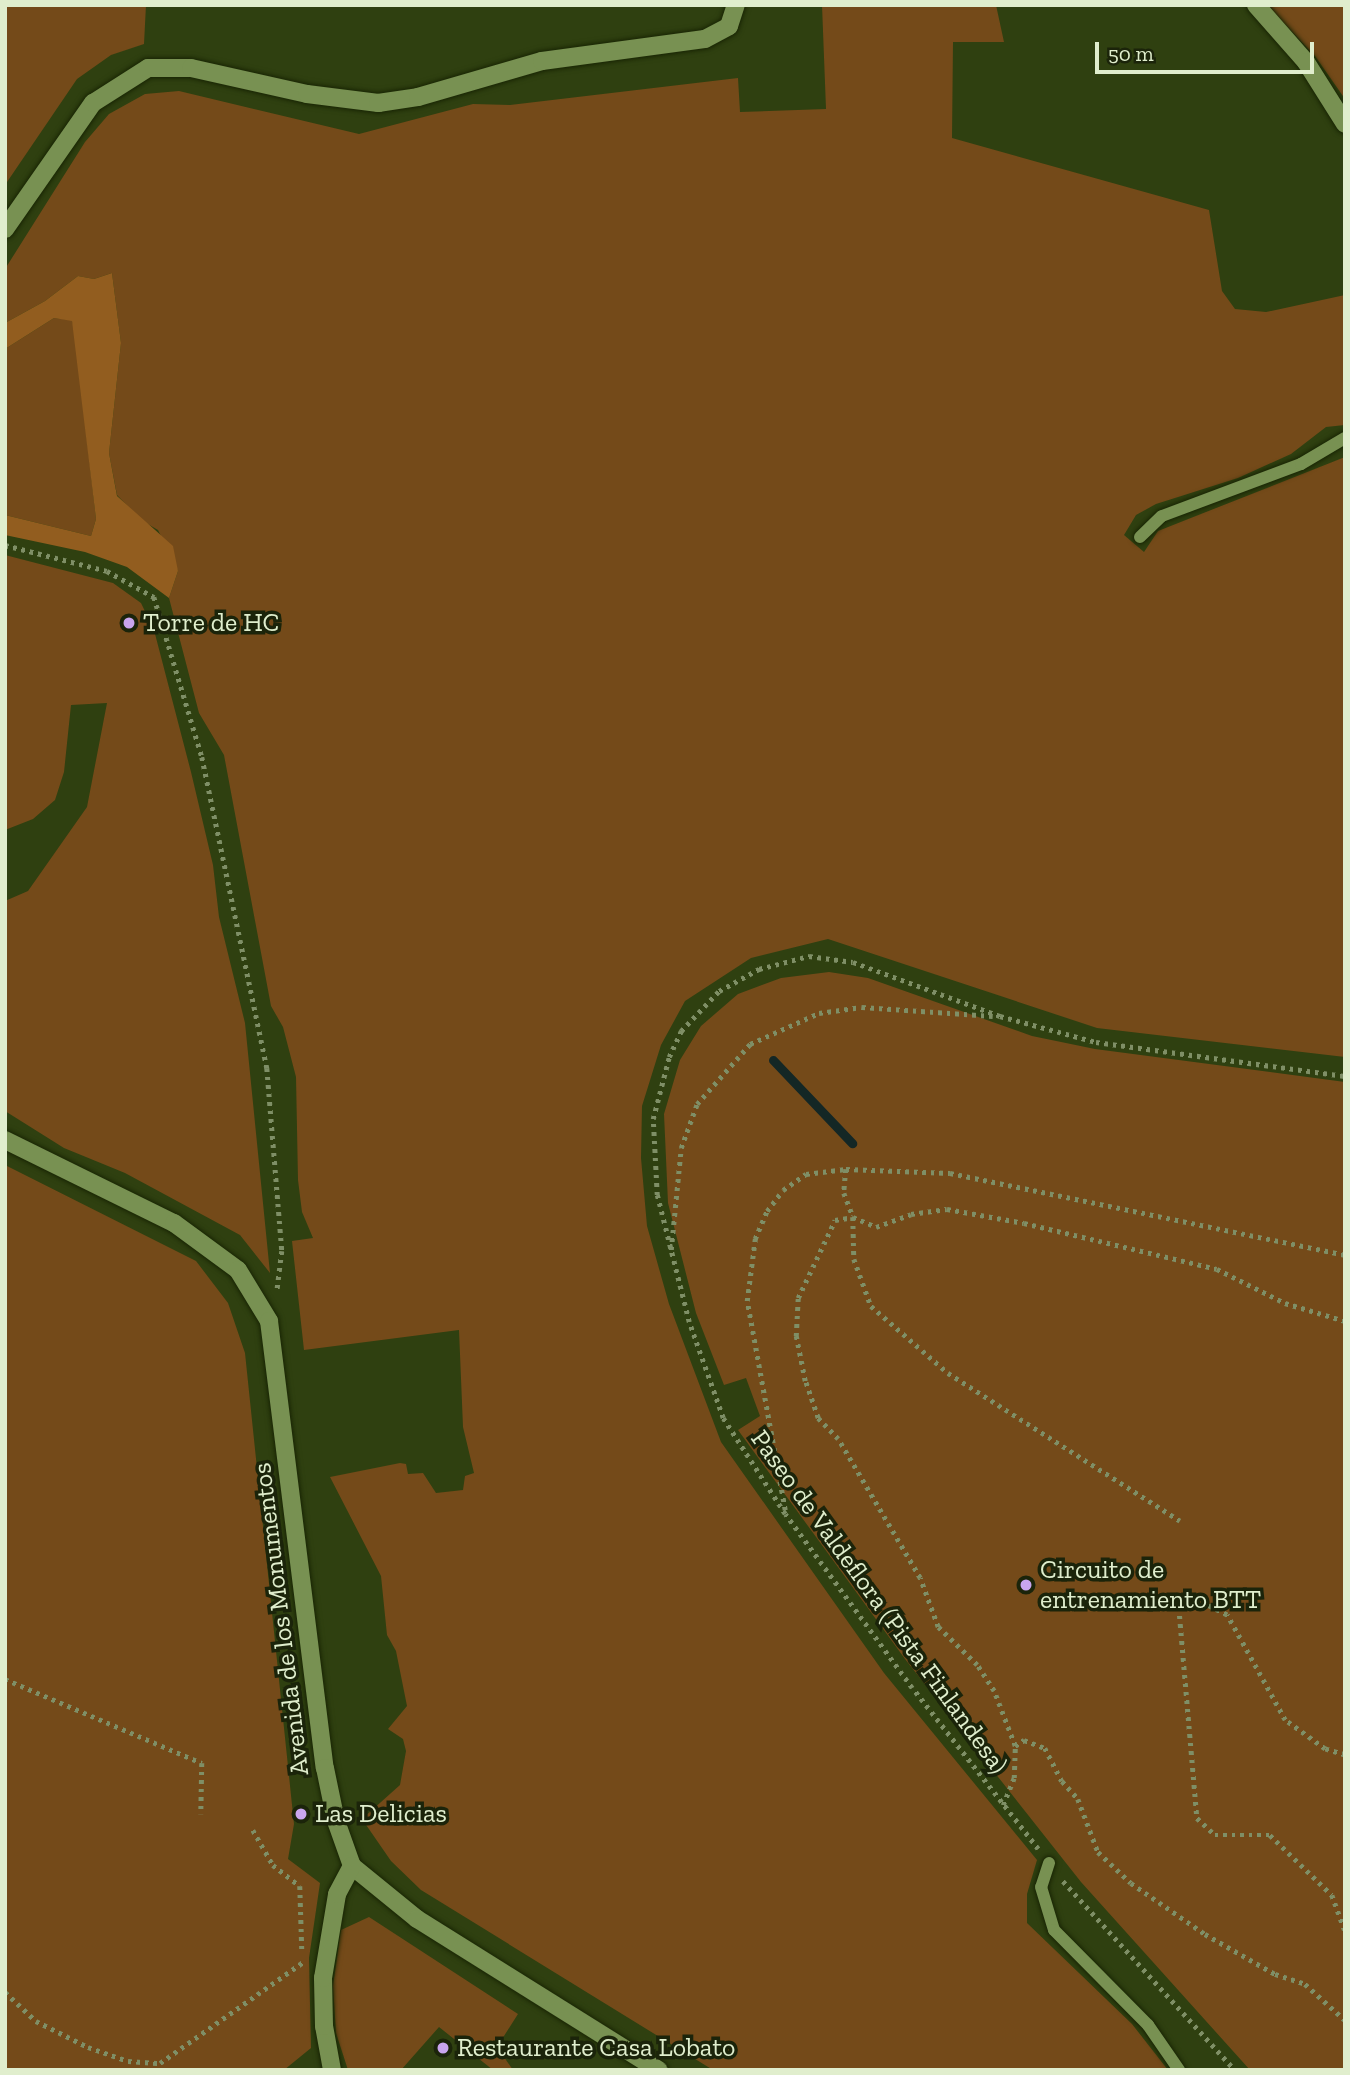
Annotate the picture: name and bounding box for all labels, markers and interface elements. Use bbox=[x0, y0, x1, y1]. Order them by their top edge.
scale bar bbox=[1098, 28, 1317, 72]
text: 50 m bbox=[1108, 41, 1154, 66]
place label: Torre de HC bbox=[143, 607, 279, 639]
marker: Torre de HC bbox=[121, 615, 137, 631]
street label: Paseo de Valdeflora (Pista Finlandesa) bbox=[744, 1424, 1014, 1780]
street label: Avenida de los Monumentos bbox=[246, 1461, 316, 1777]
place label: Circuito de entrenamiento BTT bbox=[1040, 1554, 1261, 1616]
marker: Circuito de entrenamiento BTT bbox=[1018, 1577, 1034, 1593]
place label: Las Delicias bbox=[315, 1798, 447, 1830]
marker: Las Delicias bbox=[293, 1806, 309, 1822]
place label: Restaurante Casa Lobato bbox=[457, 2032, 735, 2064]
marker: Restaurante Casa Lobato bbox=[435, 2040, 451, 2056]

